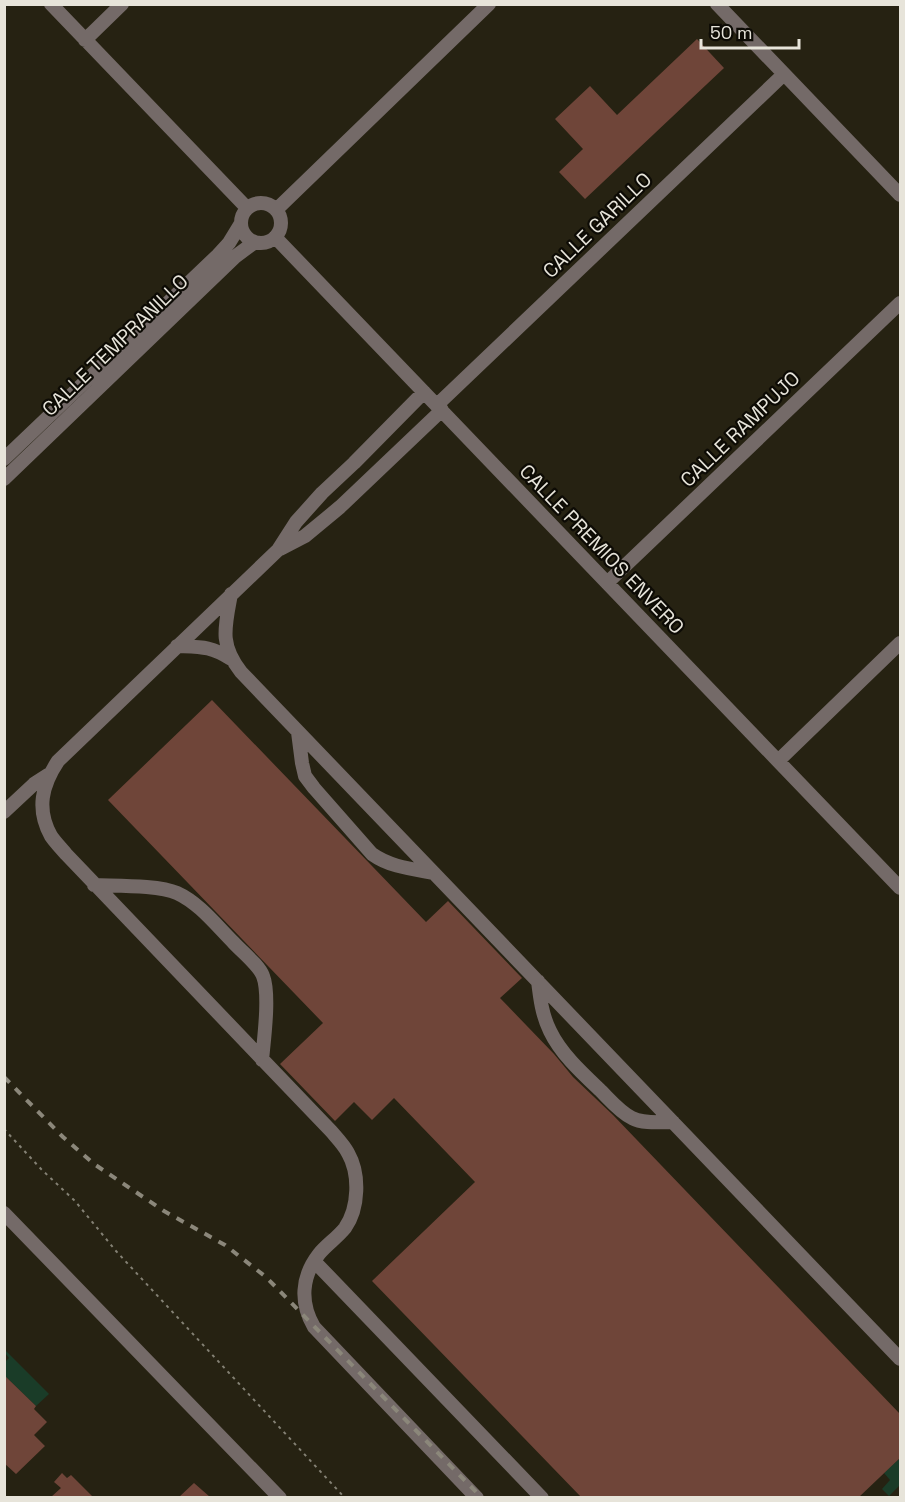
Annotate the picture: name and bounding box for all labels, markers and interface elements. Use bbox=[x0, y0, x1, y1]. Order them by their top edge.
scale bar bbox=[701, 12, 798, 50]
text: 50 m bbox=[710, 21, 752, 44]
street label: CALLE GARILLO bbox=[537, 166, 657, 284]
street label: CALLE TEMPRANILLO bbox=[36, 268, 194, 422]
street label: CALLE RAMPUJO bbox=[675, 365, 805, 493]
street label: CALLE PREMIOS ENVERO bbox=[514, 458, 690, 640]

